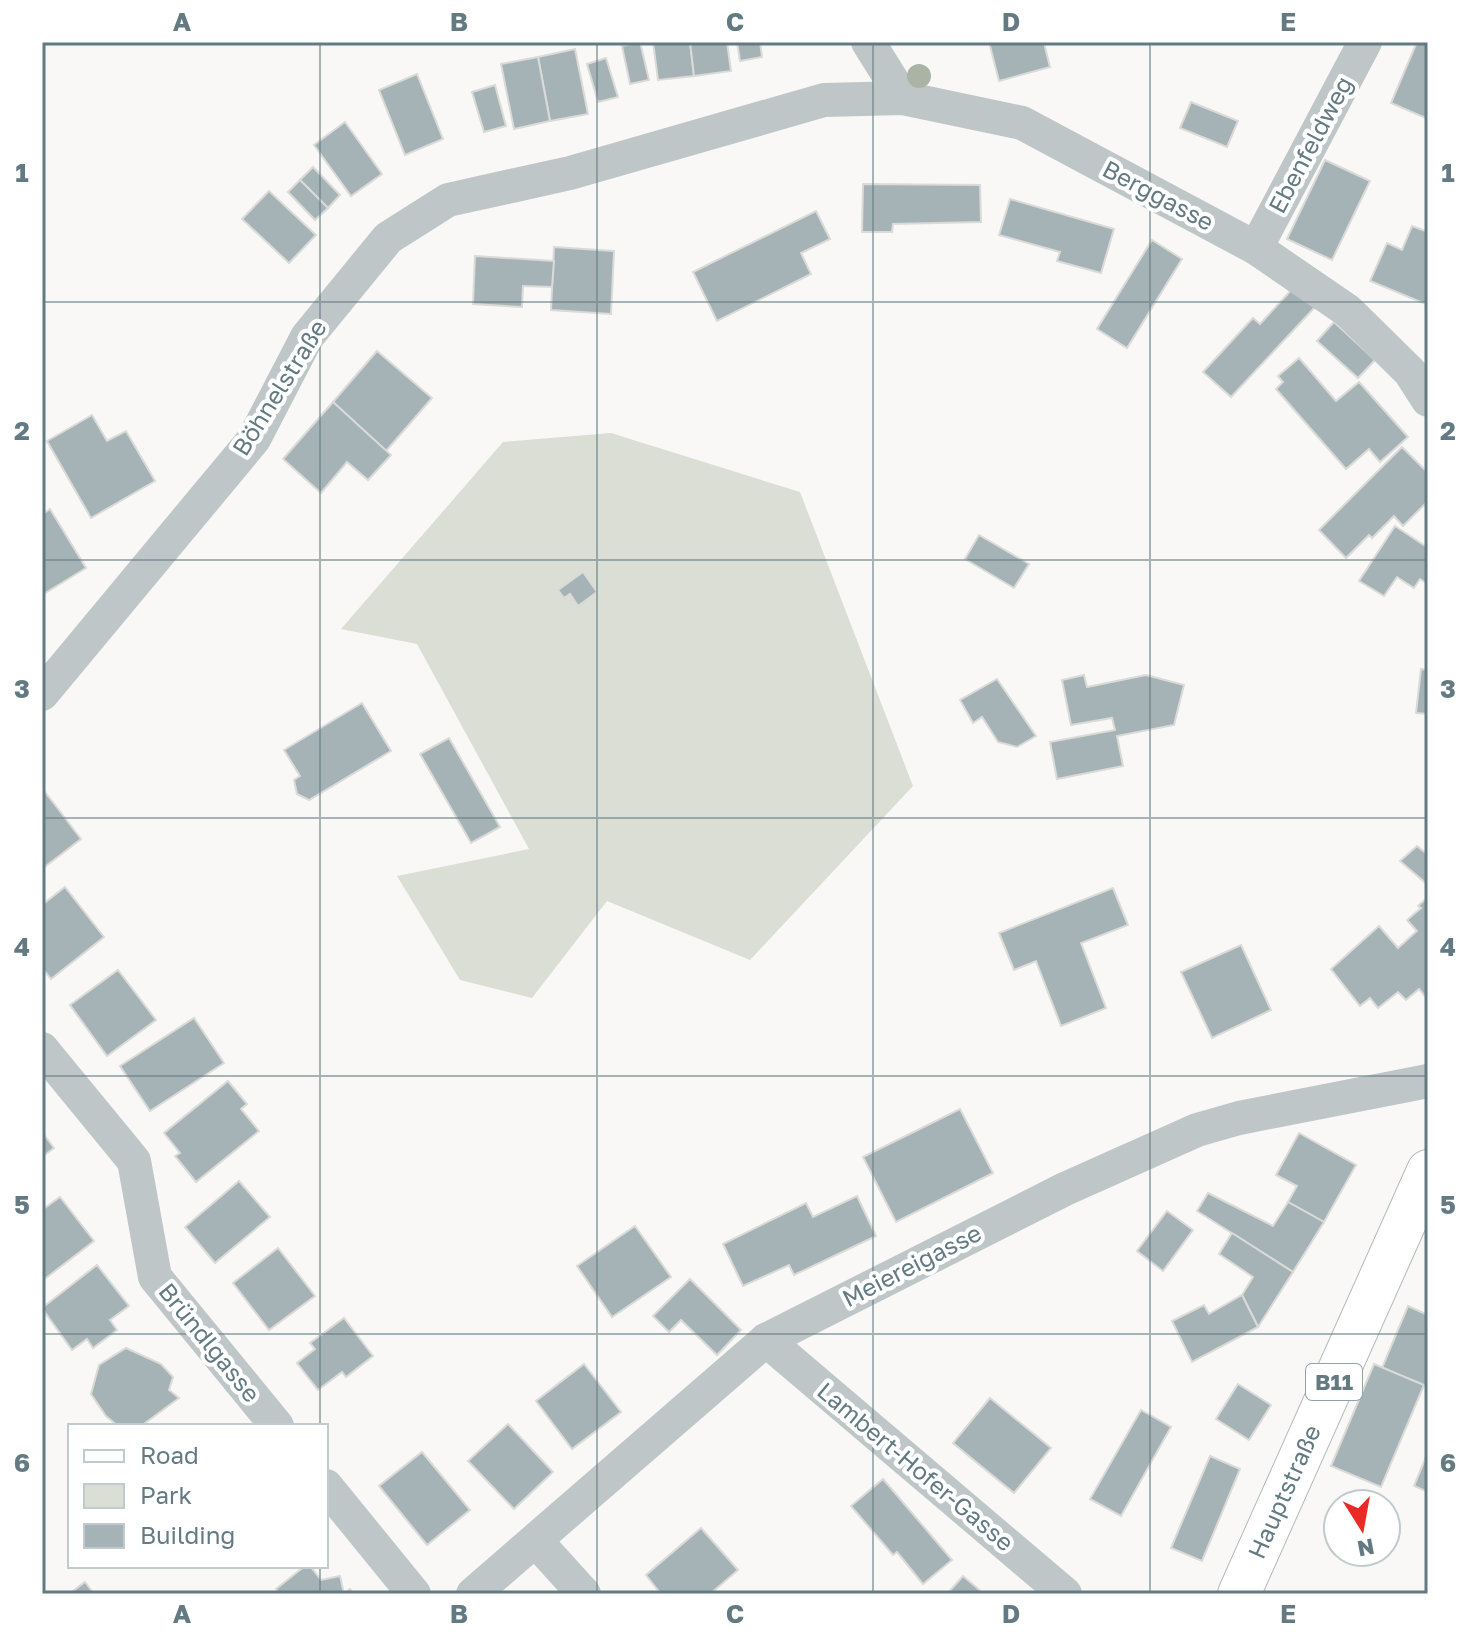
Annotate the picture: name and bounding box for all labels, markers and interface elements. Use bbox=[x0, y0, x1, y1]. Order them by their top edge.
text: A bbox=[173, 6, 192, 37]
text: B bbox=[450, 6, 468, 37]
text: C bbox=[726, 6, 744, 37]
text: D bbox=[1002, 6, 1020, 37]
text: E bbox=[1280, 6, 1296, 37]
street label: Ebenfeldweg bbox=[1262, 71, 1358, 218]
street label: Berggasse bbox=[1098, 153, 1219, 236]
text: 1 bbox=[15, 157, 29, 188]
text: 1 bbox=[1441, 157, 1455, 188]
street label: Böhnelstraße bbox=[226, 314, 332, 460]
text: 2 bbox=[14, 415, 30, 446]
text: 2 bbox=[1440, 415, 1456, 446]
text: 3 bbox=[14, 673, 30, 704]
text: 3 bbox=[1440, 673, 1456, 704]
text: 4 bbox=[14, 931, 30, 962]
text: 4 bbox=[1440, 931, 1456, 962]
text: 5 bbox=[14, 1189, 30, 1220]
text: 5 bbox=[1440, 1189, 1456, 1220]
street label: Meiereigasse bbox=[837, 1217, 986, 1312]
street label: Bründlgasse bbox=[153, 1277, 267, 1407]
road number: B11 bbox=[1306, 1364, 1362, 1400]
street label: Lambert-Hofer-Gasse bbox=[812, 1375, 1020, 1556]
street label: Hauptstraße bbox=[1241, 1420, 1326, 1563]
legend bbox=[68, 1424, 328, 1568]
text: Road bbox=[140, 1440, 199, 1469]
text: 6 bbox=[14, 1447, 30, 1478]
text: 6 bbox=[1440, 1447, 1456, 1478]
text: Park bbox=[140, 1480, 192, 1509]
north arrow bbox=[1322, 1488, 1402, 1568]
text: Building bbox=[140, 1520, 235, 1549]
text: N bbox=[1355, 1533, 1377, 1563]
text: A bbox=[173, 1598, 192, 1629]
text: B bbox=[450, 1598, 468, 1629]
text: C bbox=[726, 1598, 744, 1629]
text: D bbox=[1002, 1598, 1020, 1629]
text: E bbox=[1280, 1598, 1296, 1629]

